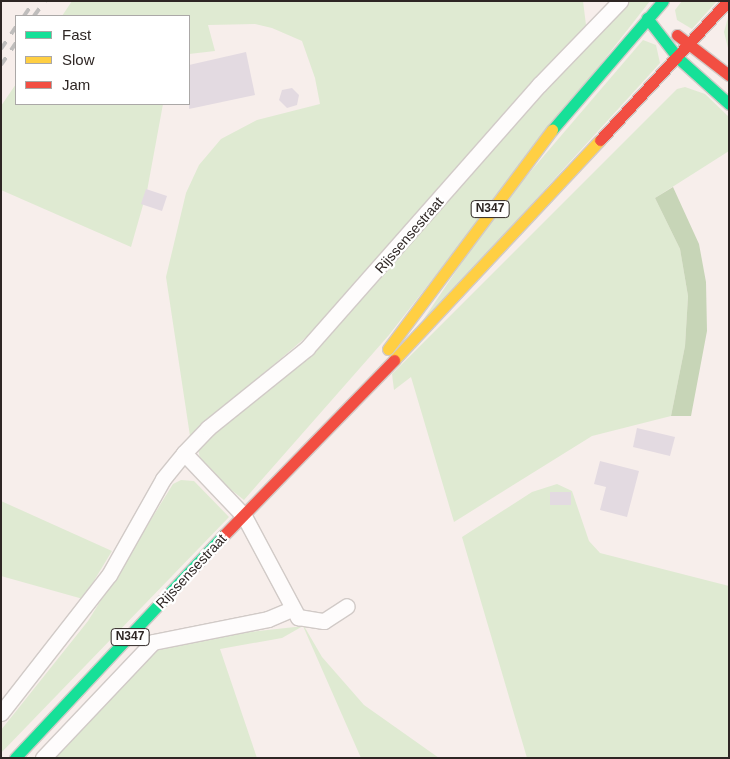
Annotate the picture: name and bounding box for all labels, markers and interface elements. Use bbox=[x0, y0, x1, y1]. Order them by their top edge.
legend bbox=[15, 15, 190, 105]
text: Fast bbox=[62, 26, 91, 43]
text: Slow bbox=[62, 51, 95, 68]
text: Jam bbox=[62, 76, 90, 93]
street label: Rijssensestraat bbox=[371, 193, 447, 277]
road number: N347 bbox=[470, 200, 510, 218]
street label: Rijssensestraat bbox=[152, 530, 230, 612]
road number: N347 bbox=[110, 628, 150, 646]

